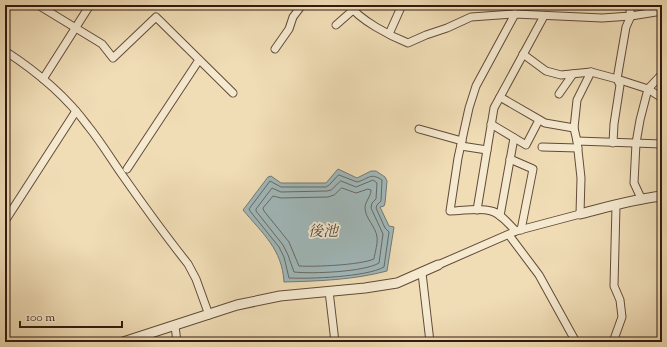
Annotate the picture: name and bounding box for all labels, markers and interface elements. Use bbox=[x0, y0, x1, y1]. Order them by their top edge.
water label: 後池 bbox=[308, 222, 340, 243]
scale bar bbox=[20, 303, 122, 329]
text: 100 m bbox=[26, 309, 55, 327]

